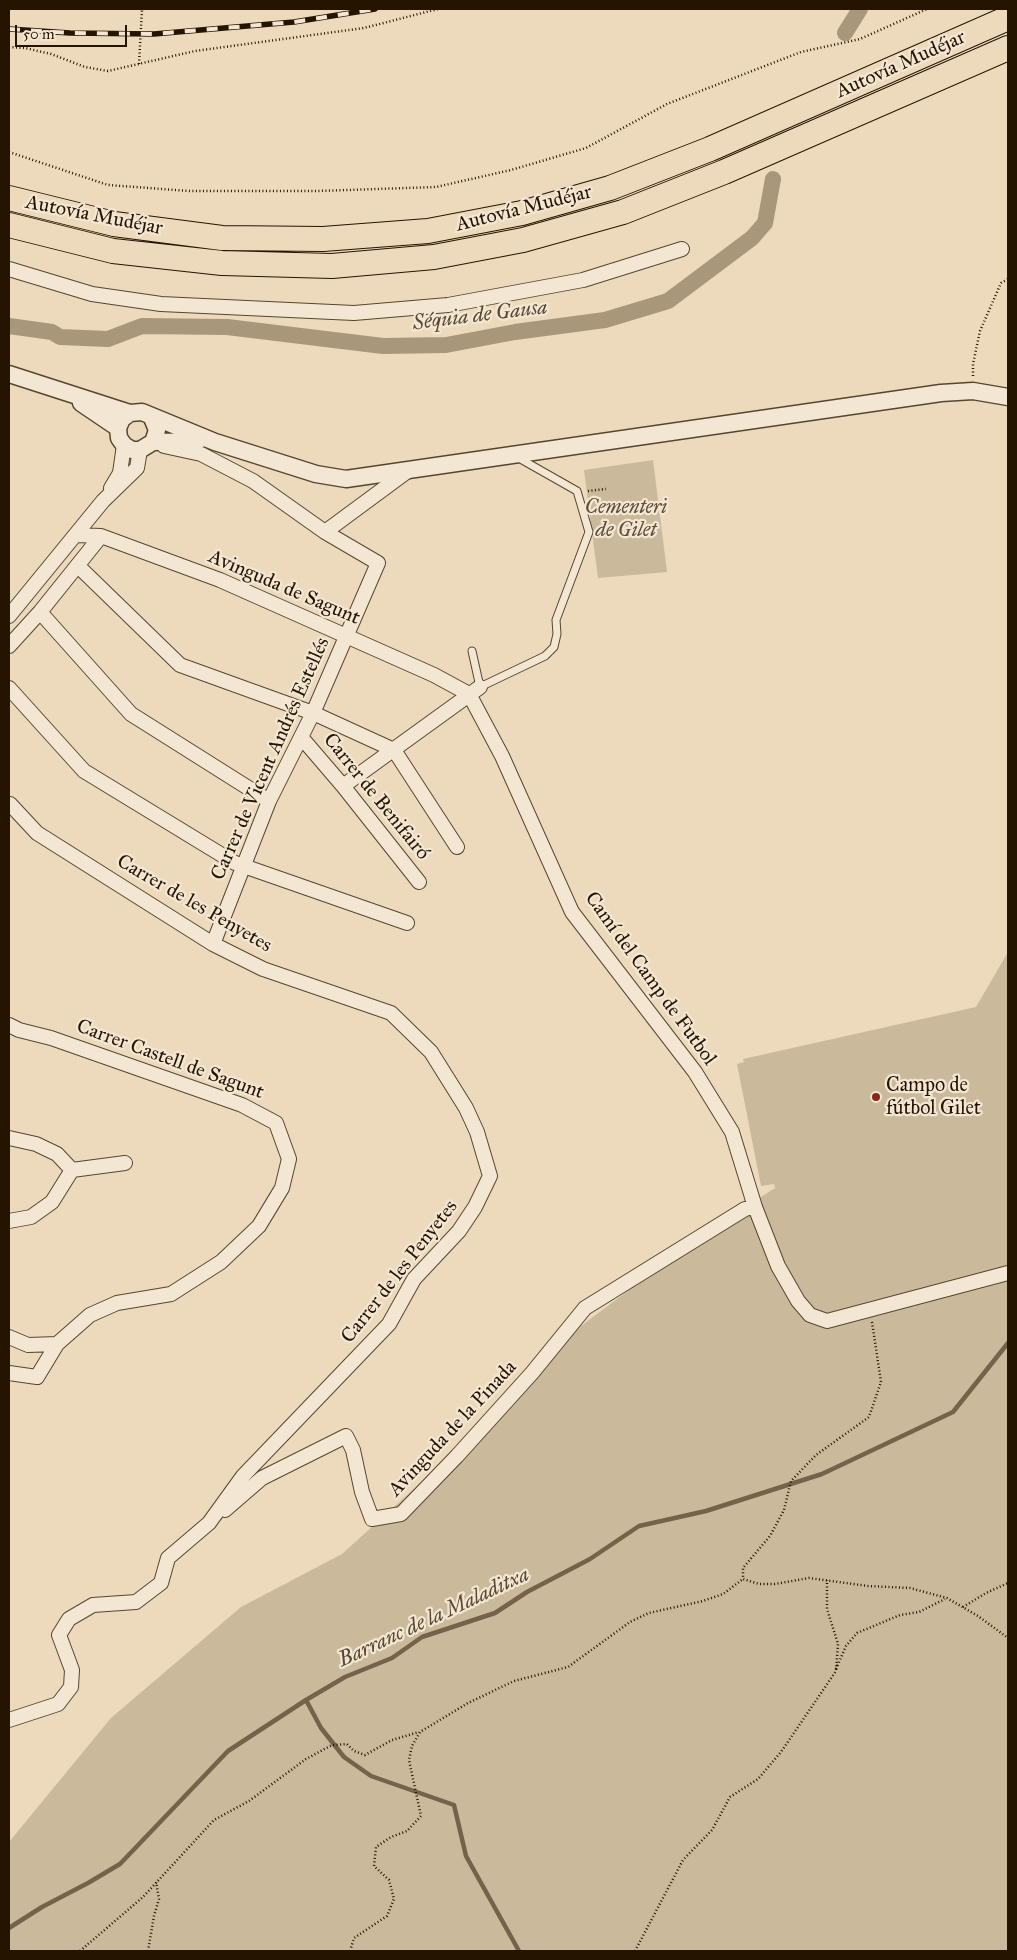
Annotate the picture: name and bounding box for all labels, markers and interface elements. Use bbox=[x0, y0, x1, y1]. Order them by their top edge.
scale bar bbox=[18, 15, 130, 47]
text: 50 m bbox=[23, 25, 55, 43]
street label: Autovía Mudéjar bbox=[833, 26, 969, 104]
street label: Autovía Mudéjar bbox=[454, 181, 594, 237]
street label: Autovía Mudéjar bbox=[23, 191, 165, 241]
water label: Séquia de Gausa bbox=[411, 295, 549, 337]
park label: Cementeri de Gilet bbox=[585, 496, 667, 543]
street label: Avinguda de Sagunt bbox=[205, 545, 363, 631]
street label: Carrer de Vicent Andrés Estellés bbox=[207, 634, 335, 884]
street label: Carrer de Benifairó bbox=[318, 729, 434, 865]
street label: Carrer de les Penyetes bbox=[112, 850, 276, 958]
street label: Camí del Camp de Futbol bbox=[579, 888, 721, 1070]
street label: Carrer Castell de Sagunt bbox=[73, 1015, 267, 1105]
place label: Campo de fútbol Gilet bbox=[886, 1074, 981, 1121]
marker: Campo de fútbol Gilet bbox=[870, 1091, 882, 1103]
street label: Carrer de les Penyetes bbox=[337, 1196, 463, 1348]
street label: Avinguda de la Pinada bbox=[384, 1356, 522, 1502]
water label: Barranc de la Maladitxa bbox=[335, 1563, 533, 1673]

